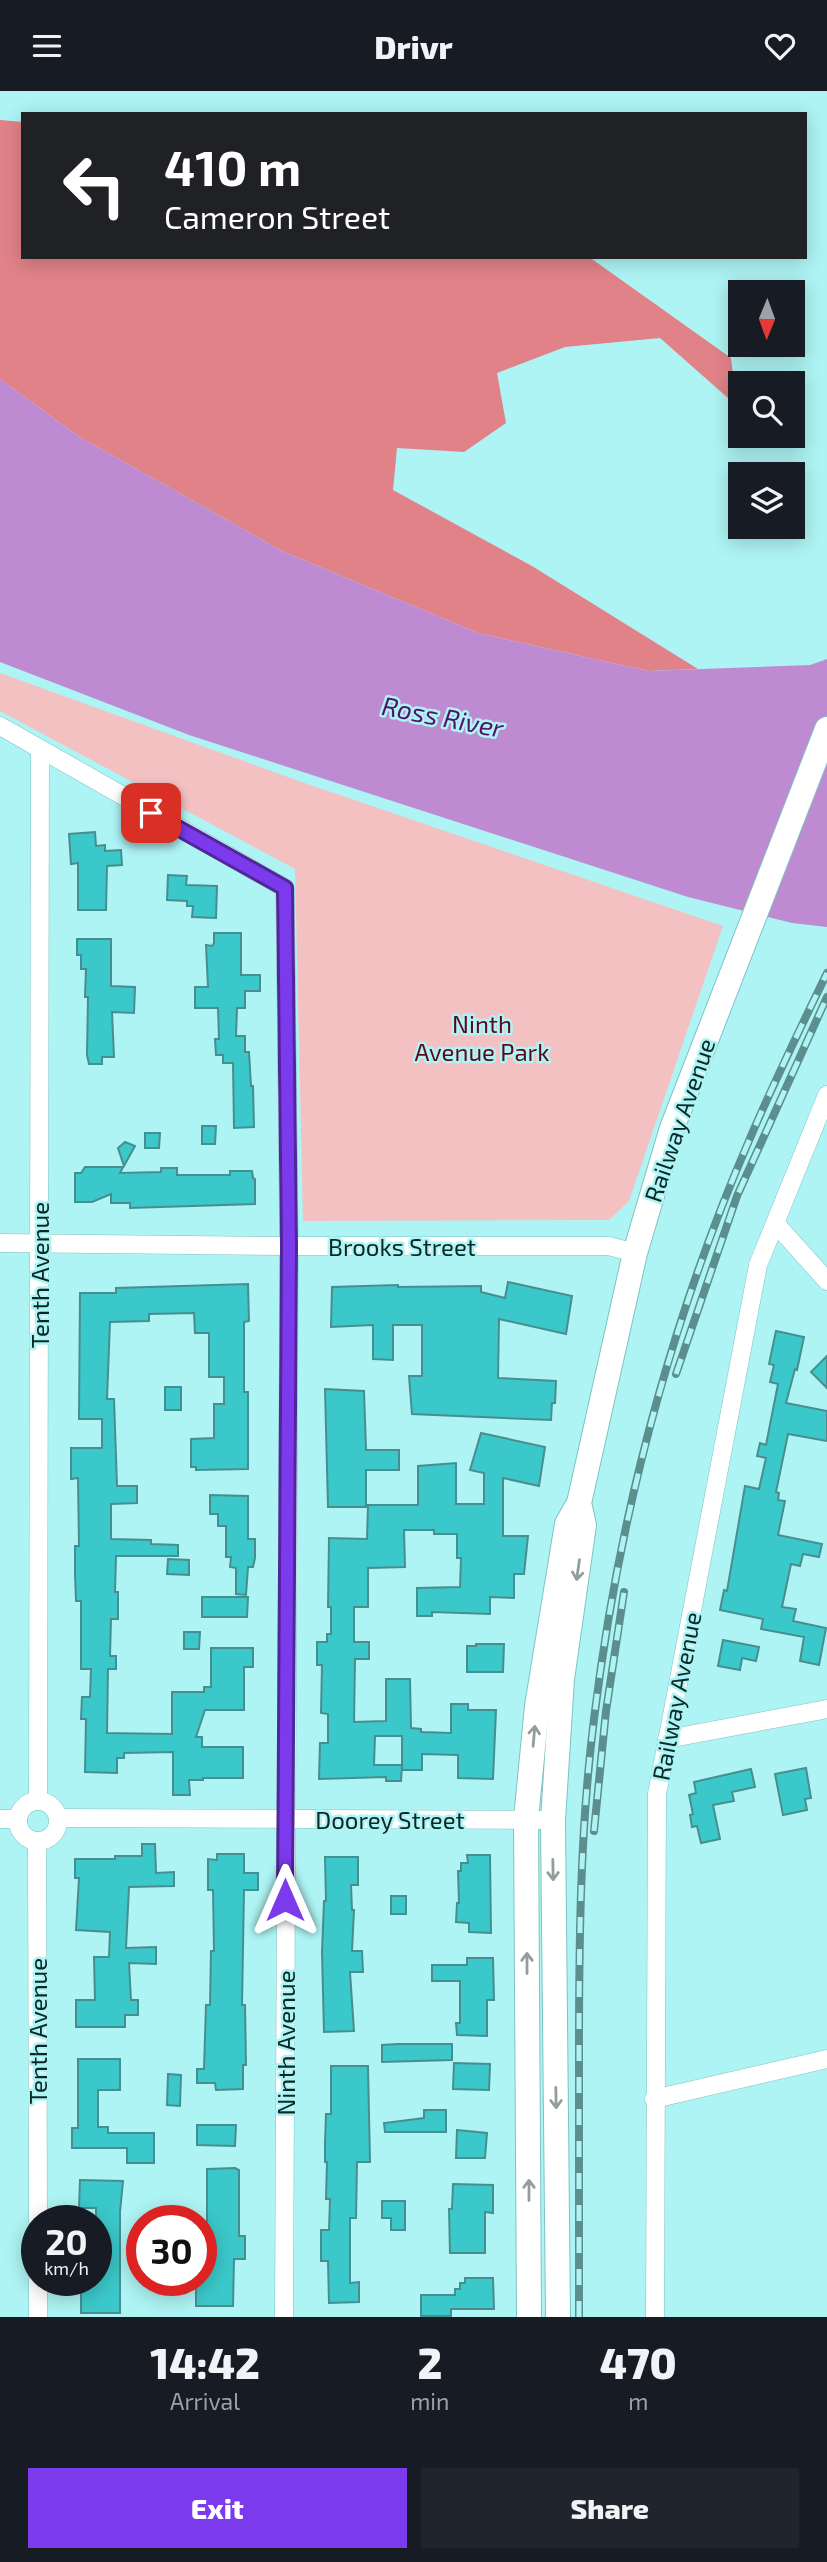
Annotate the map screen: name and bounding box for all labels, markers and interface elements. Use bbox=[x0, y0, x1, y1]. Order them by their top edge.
icon: menu bbox=[28, 27, 66, 65]
text: Drivr bbox=[374, 27, 453, 65]
icon: heart bbox=[761, 27, 799, 65]
text: 410 m bbox=[164, 137, 301, 196]
icon: left bbox=[49, 140, 140, 231]
text: Cameron Street bbox=[164, 197, 390, 235]
north arrow bbox=[728, 280, 805, 357]
map controls bbox=[728, 280, 805, 539]
button: search bbox=[728, 371, 805, 448]
button: layers bbox=[728, 462, 805, 539]
water label: Ross River bbox=[380, 689, 507, 743]
pin bbox=[121, 783, 181, 843]
icon: arrive bbox=[132, 794, 170, 832]
park label: Ninth Avenue Park bbox=[415, 1009, 549, 1066]
street label: Railway Avenue bbox=[637, 1034, 721, 1206]
street label: Tenth Avenue bbox=[25, 1202, 54, 1348]
street label: Brooks Street bbox=[328, 1232, 476, 1261]
one-way arrow bbox=[571, 1559, 584, 1581]
street label: Railway Avenue bbox=[645, 1609, 707, 1783]
one-way arrow bbox=[528, 1725, 541, 1747]
street label: Doorey Street bbox=[315, 1805, 465, 1834]
one-way arrow bbox=[547, 1858, 560, 1881]
position arrow bbox=[248, 1863, 322, 1937]
one-way arrow bbox=[520, 1952, 534, 1975]
street label: Tenth Avenue bbox=[23, 1958, 52, 2104]
street label: Ninth Avenue bbox=[271, 1970, 300, 2116]
one-way arrow bbox=[549, 2086, 563, 2109]
one-way arrow bbox=[522, 2179, 536, 2202]
speed limit sign: 30 bbox=[126, 2205, 217, 2296]
text: 20 bbox=[45, 2220, 88, 2262]
text: km/h bbox=[44, 2257, 89, 2279]
text: 14:42 bbox=[150, 2337, 260, 2387]
text: 2 bbox=[417, 2337, 442, 2387]
text: 470 bbox=[600, 2337, 677, 2387]
text: Arrival bbox=[170, 2387, 240, 2415]
text: min bbox=[410, 2387, 449, 2415]
text: m bbox=[628, 2387, 648, 2415]
button: Exit bbox=[28, 2468, 407, 2548]
button: Share bbox=[421, 2468, 799, 2548]

